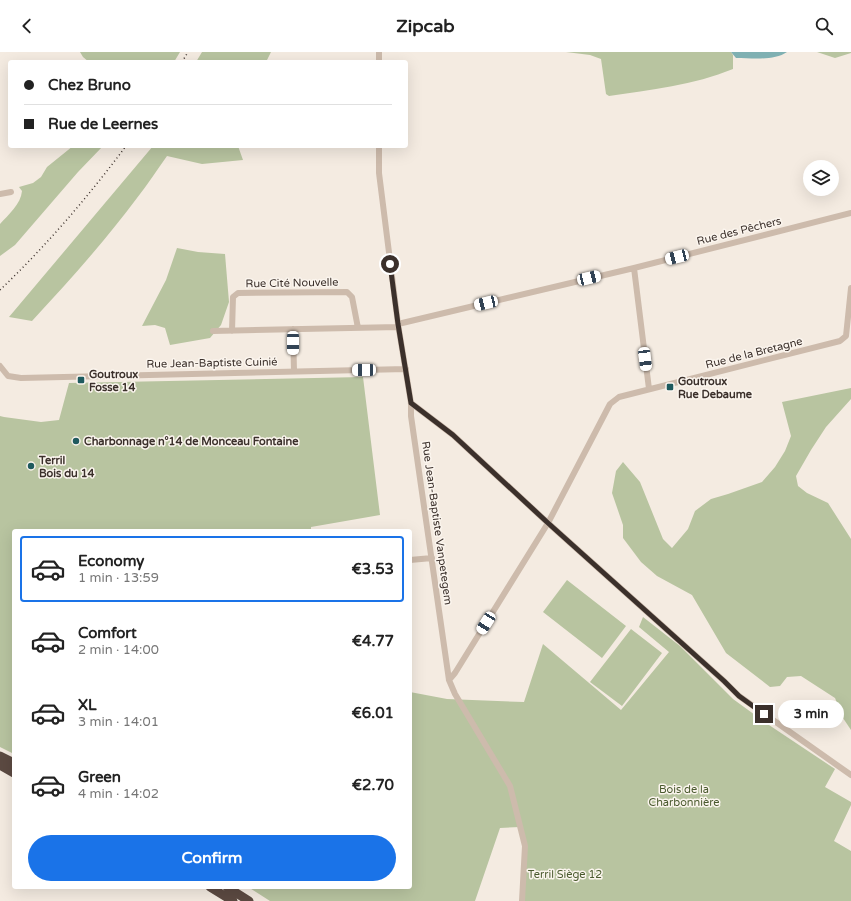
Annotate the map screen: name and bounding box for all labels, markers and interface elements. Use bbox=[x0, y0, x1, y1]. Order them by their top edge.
icon: back bbox=[16, 15, 38, 37]
text: Zipcab bbox=[396, 15, 455, 37]
icon: search bbox=[813, 15, 835, 37]
text: Chez Bruno bbox=[48, 76, 131, 94]
text: Rue de Leernes bbox=[48, 115, 158, 133]
map controls bbox=[803, 160, 839, 196]
button: layers bbox=[803, 160, 839, 196]
street label: Rue des Pêchers bbox=[695, 214, 783, 248]
car bbox=[664, 248, 690, 266]
route start bbox=[381, 255, 399, 273]
car bbox=[576, 269, 602, 287]
street label: Rue Cité Nouvelle bbox=[245, 276, 339, 290]
car bbox=[473, 294, 499, 312]
car bbox=[287, 331, 299, 355]
street label: Rue de la Bretagne bbox=[704, 335, 804, 371]
car bbox=[638, 346, 652, 372]
street label: Rue Jean-Baptiste Cuinié bbox=[146, 355, 278, 371]
car bbox=[352, 364, 376, 376]
place label: Goutroux Fosse 14 bbox=[89, 368, 138, 394]
marker: Goutroux Fosse 14 bbox=[76, 375, 86, 385]
place label: Goutroux Rue Debaume bbox=[678, 375, 753, 401]
marker: Goutroux Rue Debaume bbox=[665, 382, 675, 392]
place label: Charbonnage n°14 de Monceau Fontaine bbox=[84, 435, 299, 449]
marker: Charbonnage n°14 de Monceau Fontaine bbox=[71, 436, 81, 446]
street label: Rue Jean-Baptiste Vanpetegem bbox=[419, 440, 455, 606]
place label: Terril Bois du 14 bbox=[38, 454, 95, 480]
marker: Terril Bois du 14 bbox=[26, 461, 36, 471]
icon: car bbox=[30, 551, 66, 587]
text: Economy bbox=[78, 552, 144, 570]
text: €3.53 bbox=[352, 560, 394, 578]
text: 1 min · 13:59 bbox=[78, 570, 159, 586]
car bbox=[475, 610, 497, 636]
icon: car bbox=[30, 623, 66, 659]
text: Comfort bbox=[78, 624, 137, 642]
text: €4.77 bbox=[352, 632, 394, 650]
text: 2 min · 14:00 bbox=[78, 642, 159, 658]
icon: car bbox=[30, 695, 66, 731]
text: XL bbox=[78, 696, 97, 714]
callout: 3 min bbox=[778, 700, 844, 728]
text: €6.01 bbox=[352, 704, 394, 722]
route end bbox=[755, 705, 773, 723]
text: 3 min bbox=[794, 706, 828, 722]
text: 3 min · 14:01 bbox=[78, 714, 159, 730]
icon: car bbox=[30, 767, 66, 803]
text: Green bbox=[78, 768, 121, 786]
text: €2.70 bbox=[352, 776, 394, 794]
park label: Bois de la Charbonnière bbox=[648, 783, 720, 809]
text: 4 min · 14:02 bbox=[78, 786, 159, 802]
button: Confirm bbox=[28, 835, 396, 881]
park label: Terril Siège 12 bbox=[528, 868, 602, 881]

